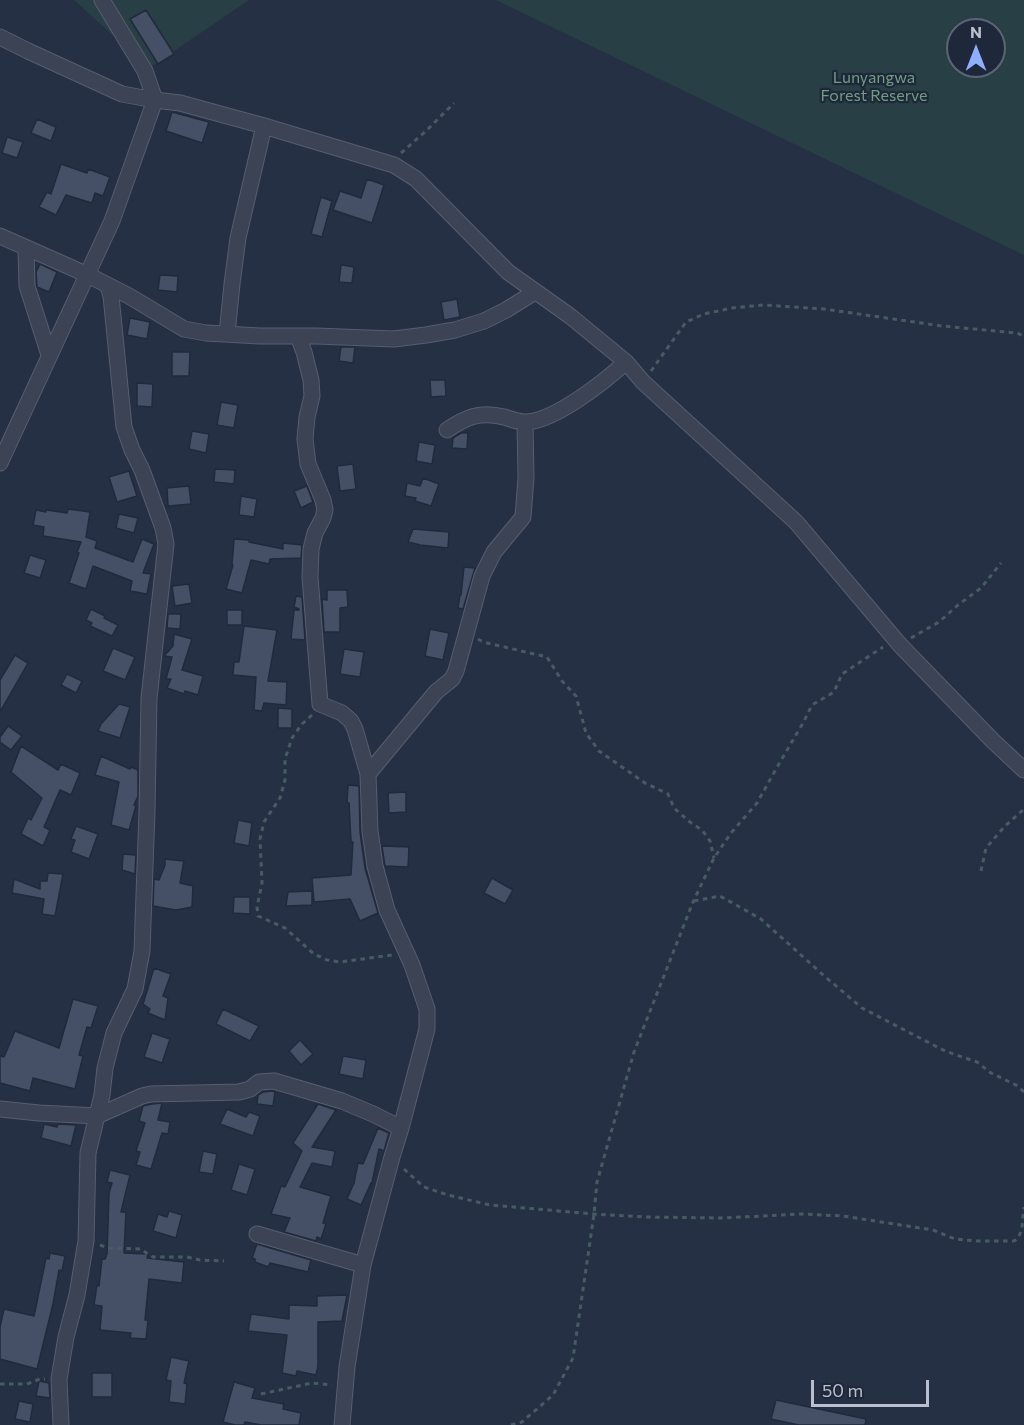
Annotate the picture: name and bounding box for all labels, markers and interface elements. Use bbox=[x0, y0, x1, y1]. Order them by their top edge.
north arrow bbox=[946, 18, 1006, 78]
text: N bbox=[970, 22, 982, 41]
park label: Lunyangwa Forest Reserve bbox=[821, 68, 927, 106]
scale bar bbox=[814, 1368, 932, 1406]
text: 50 m bbox=[822, 1379, 863, 1401]

